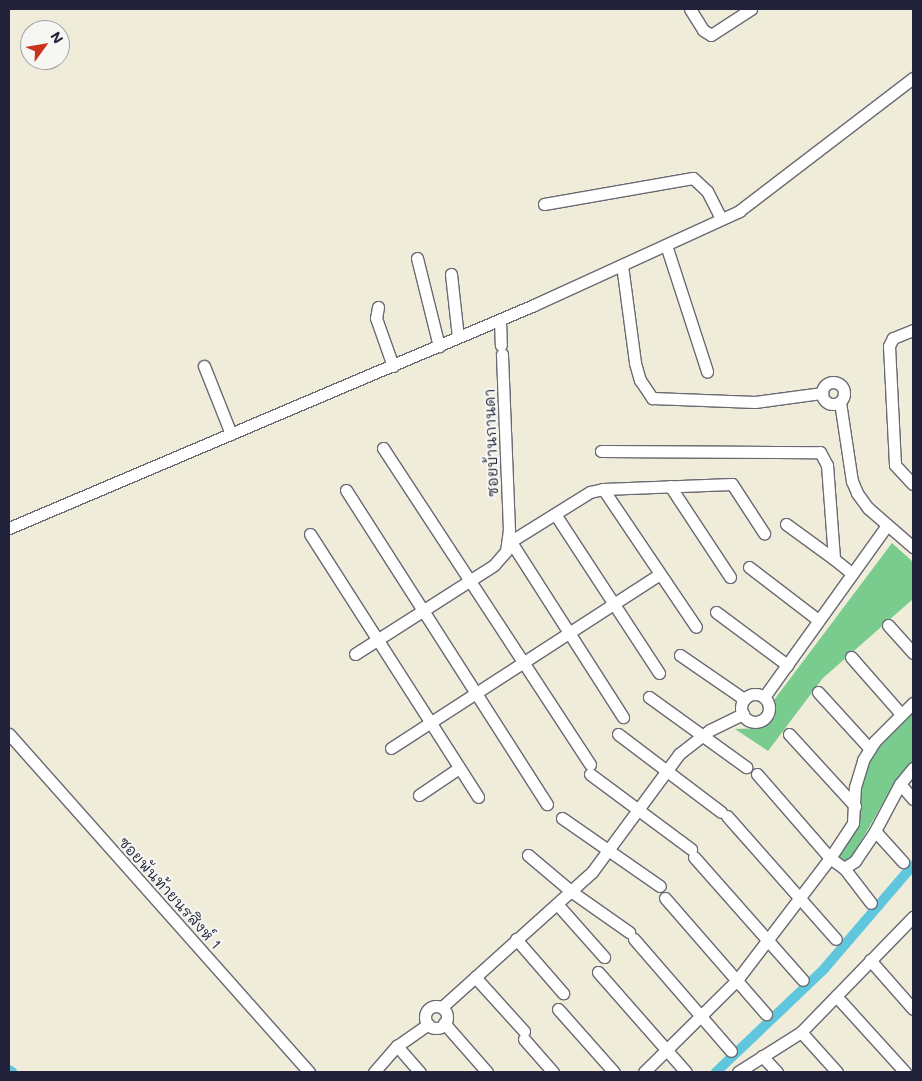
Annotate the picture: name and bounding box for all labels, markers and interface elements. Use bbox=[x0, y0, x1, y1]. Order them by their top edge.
north arrow bbox=[20, 20, 70, 70]
text: N bbox=[46, 28, 68, 47]
street label: ซอยบ้านกานดา bbox=[480, 389, 502, 497]
street label: ซอยพันท้ายนรสิงห์ 1 bbox=[115, 833, 225, 953]

